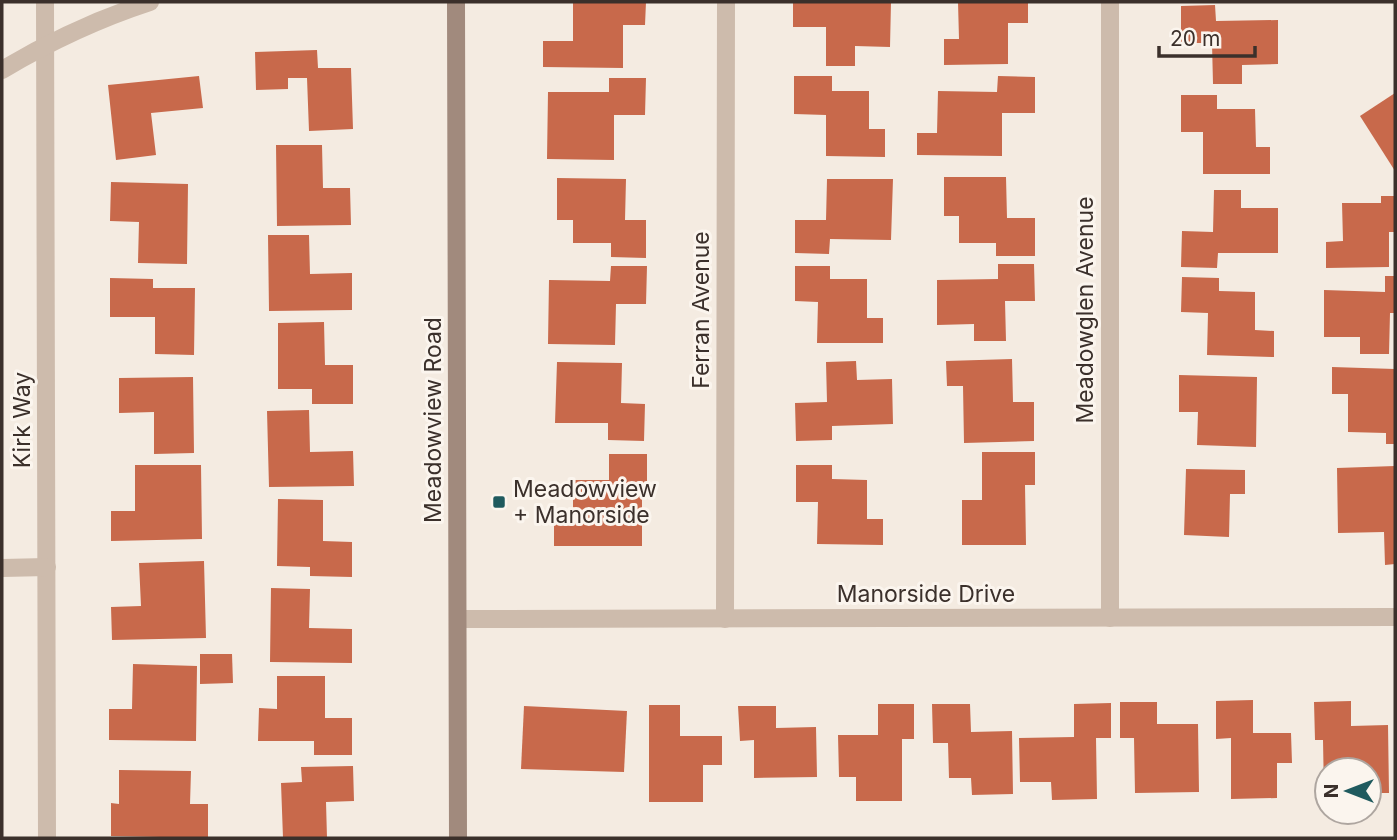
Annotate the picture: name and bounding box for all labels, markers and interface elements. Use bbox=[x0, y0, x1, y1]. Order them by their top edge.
scale bar bbox=[1159, 14, 1255, 58]
text: 20 m bbox=[1170, 26, 1220, 51]
street label: Meadowglen Avenue bbox=[1071, 196, 1099, 424]
street label: Ferran Avenue bbox=[687, 231, 715, 389]
street label: Meadowview Road bbox=[419, 317, 447, 523]
street label: Kirk Way bbox=[8, 372, 36, 468]
place label: Meadowview + Manorside bbox=[513, 475, 657, 529]
marker: Meadowview + Manorside bbox=[491, 494, 507, 510]
street label: Manorside Drive bbox=[837, 580, 1015, 608]
north arrow bbox=[1313, 756, 1383, 826]
text: N bbox=[1320, 784, 1343, 798]

